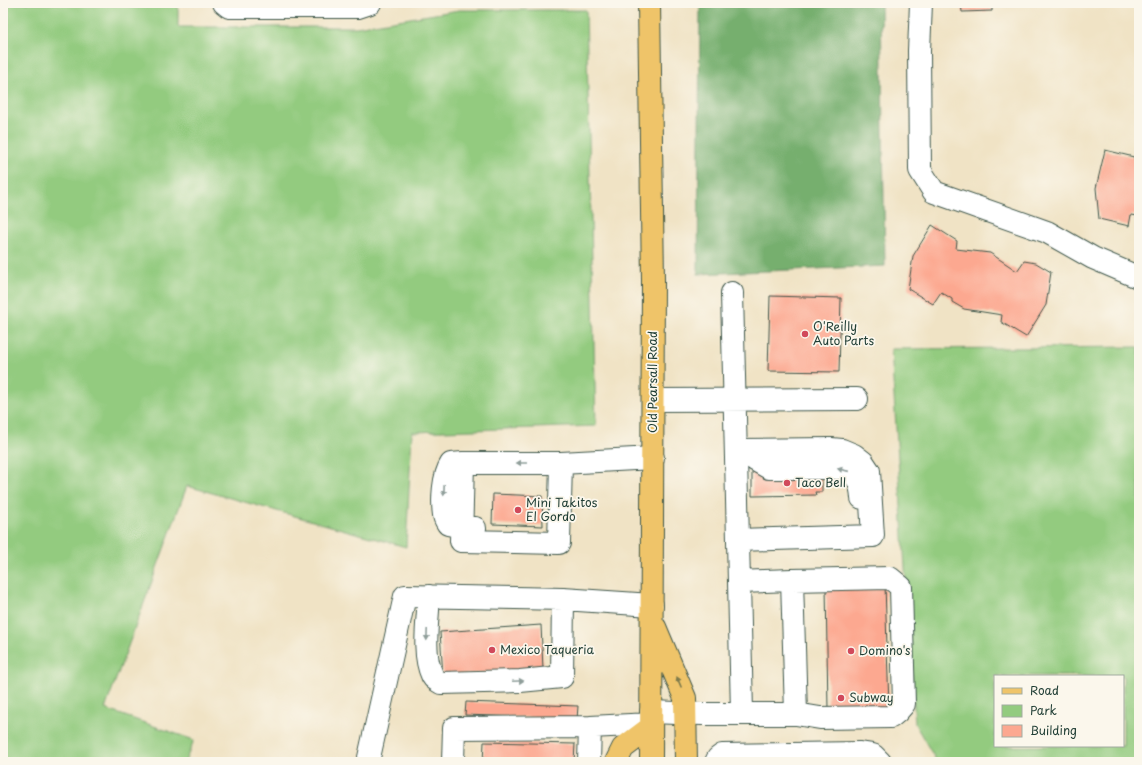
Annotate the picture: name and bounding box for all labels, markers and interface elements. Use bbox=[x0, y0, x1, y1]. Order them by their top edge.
place label: O'Reilly Auto Parts bbox=[813, 317, 874, 349]
marker: O'Reilly Auto Parts bbox=[800, 329, 810, 339]
street label: Old Pearsall Road bbox=[643, 331, 661, 433]
one-way arrow bbox=[515, 460, 528, 466]
one-way arrow bbox=[837, 466, 849, 472]
place label: Taco Bell bbox=[795, 473, 846, 491]
marker: Taco Bell bbox=[782, 478, 792, 488]
one-way arrow bbox=[441, 484, 448, 496]
place label: Mini Takitos El Gordo bbox=[526, 493, 598, 525]
marker: Mini Takitos El Gordo bbox=[513, 505, 523, 515]
one-way arrow bbox=[424, 629, 431, 641]
place label: Mexico Taqueria bbox=[500, 640, 595, 658]
place label: Domino's bbox=[859, 641, 911, 659]
marker: Mexico Taqueria bbox=[487, 645, 497, 655]
marker: Domino's bbox=[846, 646, 856, 656]
legend bbox=[994, 675, 1124, 747]
one-way arrow bbox=[675, 676, 681, 688]
one-way arrow bbox=[512, 677, 524, 684]
text: Road bbox=[1030, 681, 1059, 699]
place label: Subway bbox=[849, 688, 894, 706]
marker: Subway bbox=[836, 693, 846, 703]
text: Park bbox=[1030, 701, 1057, 719]
text: Building bbox=[1030, 721, 1077, 739]

